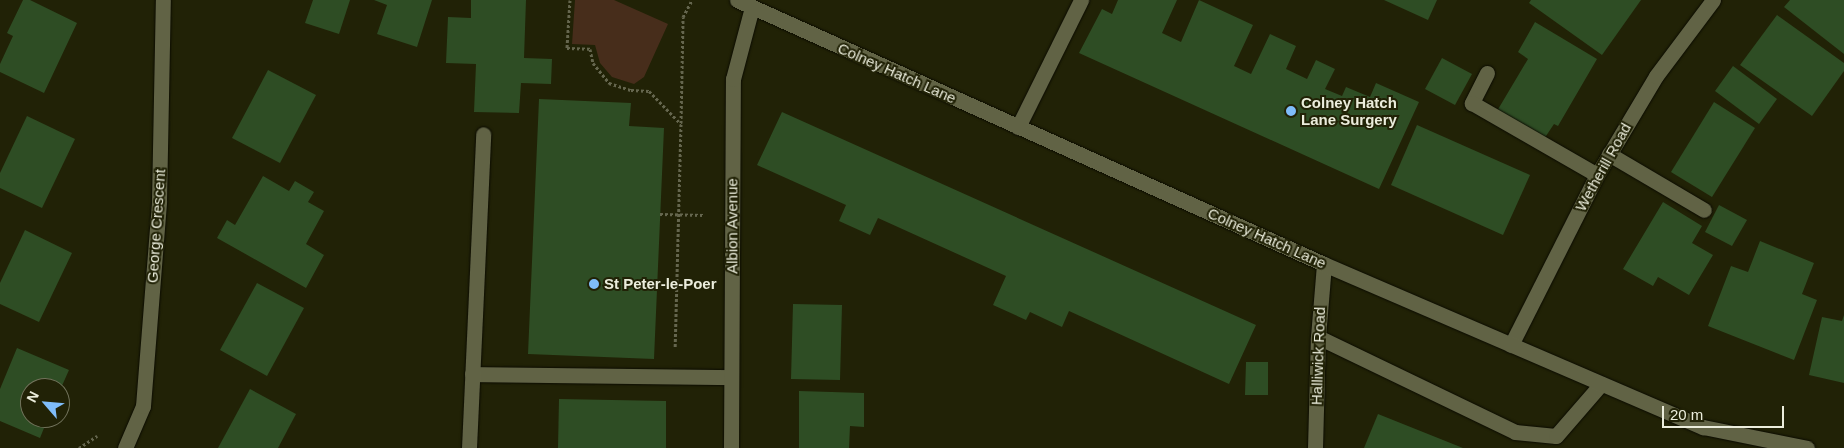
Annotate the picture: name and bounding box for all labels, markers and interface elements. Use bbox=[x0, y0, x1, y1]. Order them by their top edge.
street label: Colney Hatch Lane bbox=[835, 39, 959, 107]
place label: Colney Hatch Lane Surgery bbox=[1301, 93, 1397, 128]
marker: Colney Hatch Lane Surgery bbox=[1285, 105, 1297, 117]
street label: Wetherill Road bbox=[1571, 120, 1635, 214]
street label: George Crescent bbox=[143, 168, 169, 284]
street label: Albion Avenue bbox=[723, 178, 741, 274]
street label: Colney Hatch Lane bbox=[1205, 204, 1329, 272]
place label: St Peter-le-Poer bbox=[604, 275, 717, 293]
marker: St Peter-le-Poer bbox=[588, 278, 600, 290]
street label: Halliwick Road bbox=[1307, 307, 1329, 405]
north arrow bbox=[20, 378, 70, 428]
text: N bbox=[23, 389, 42, 405]
scale bar bbox=[1664, 396, 1786, 428]
text: 20 m bbox=[1670, 406, 1703, 423]

